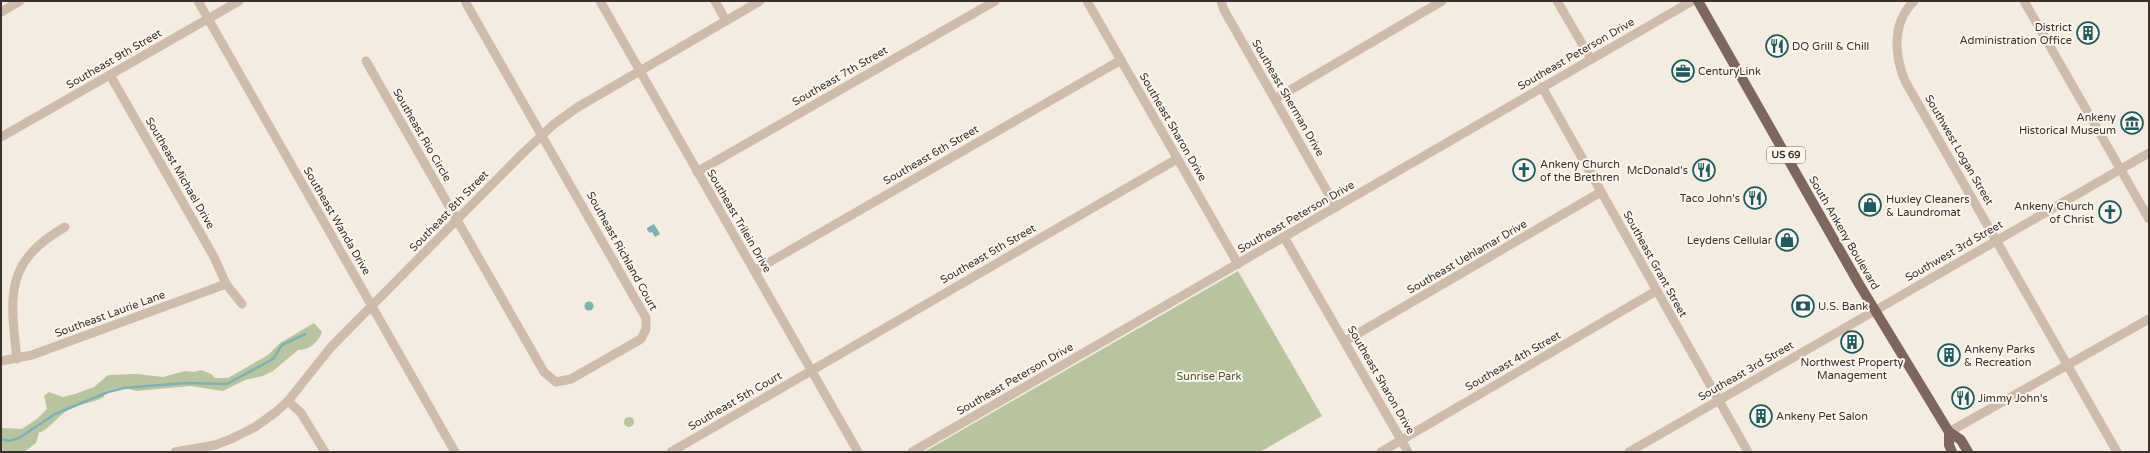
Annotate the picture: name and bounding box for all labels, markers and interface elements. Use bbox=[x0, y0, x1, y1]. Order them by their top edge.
street label: Southeast Peterson Drive bbox=[1515, 15, 1637, 93]
building icon: District Administration Office bbox=[2075, 20, 2101, 46]
place label: District Administration Office bbox=[1960, 21, 2072, 47]
street label: Southeast 9th Street bbox=[64, 26, 164, 92]
restaurant icon: DQ Grill & Chill bbox=[1764, 33, 1790, 59]
street label: Southeast Sherman Drive bbox=[1249, 37, 1327, 159]
place label: DQ Grill & Chill bbox=[1792, 40, 1869, 53]
street label: Southeast 7th Street bbox=[790, 43, 890, 109]
office icon: CenturyLink bbox=[1670, 58, 1696, 84]
place label: CenturyLink bbox=[1698, 65, 1761, 78]
street label: Southeast Sharon Drive bbox=[1137, 71, 1209, 183]
street label: Southeast Rio Circle bbox=[390, 86, 454, 184]
street label: Southwest Logan Street bbox=[1922, 93, 1996, 207]
museum icon: Ankeny Historical Museum bbox=[2119, 110, 2145, 136]
place label: Ankeny Historical Museum bbox=[2019, 111, 2116, 137]
street label: Southeast Michael Drive bbox=[143, 115, 217, 231]
street label: Southeast 6th Street bbox=[881, 122, 981, 188]
road number: US 69 bbox=[1767, 147, 1805, 163]
church icon: Ankeny Church of the Brethren bbox=[1511, 157, 1537, 183]
restaurant icon: McDonald's bbox=[1691, 157, 1717, 183]
place label: Ankeny Church of the Brethren bbox=[1540, 158, 1620, 184]
place label: McDonald's bbox=[1627, 164, 1688, 177]
street label: Southeast Wanda Drive bbox=[301, 165, 373, 277]
street label: Southeast Trilein Drive bbox=[704, 167, 774, 275]
street label: Southeast 8th Street bbox=[407, 168, 491, 254]
street label: South Ankeny Boulevard bbox=[1806, 174, 1882, 292]
street label: Southeast Peterson Drive bbox=[1235, 178, 1357, 256]
restaurant icon: Taco John's bbox=[1742, 185, 1768, 211]
street label: Southeast Richland Court bbox=[584, 189, 660, 313]
place label: Taco John's bbox=[1680, 192, 1740, 205]
shop icon: Huxley Cleaners & Laundromat bbox=[1857, 192, 1883, 218]
place label: Huxley Cleaners & Laundromat bbox=[1886, 193, 1970, 219]
church icon: Ankeny Church of Christ bbox=[2097, 199, 2123, 225]
place label: Ankeny Church of Christ bbox=[2014, 200, 2094, 226]
street label: Southeast Grant Street bbox=[1620, 209, 1690, 319]
street label: Southeast Uehlamar Drive bbox=[1405, 217, 1529, 297]
street label: Southwest 3rd Street bbox=[1903, 218, 2005, 284]
street label: Southeast 5th Street bbox=[938, 221, 1038, 287]
shop icon: Leydens Cellular bbox=[1774, 227, 1800, 253]
place label: Leydens Cellular bbox=[1687, 234, 1773, 247]
street label: Southeast Laurie Lane bbox=[53, 288, 167, 340]
bank icon: U.S. Bank bbox=[1790, 293, 1816, 319]
place label: U.S. Bank bbox=[1818, 300, 1868, 313]
street label: Southeast Sharon Drive bbox=[1345, 324, 1417, 436]
street label: Southeast 4th Street bbox=[1463, 328, 1563, 394]
building icon: Northwest Property Management bbox=[1839, 329, 1865, 355]
street label: Southeast 3rd Street bbox=[1696, 338, 1796, 404]
street label: Southeast Peterson Drive bbox=[954, 340, 1076, 418]
building icon: Ankeny Parks & Recreation bbox=[1936, 342, 1962, 368]
place label: Ankeny Parks & Recreation bbox=[1964, 343, 2035, 369]
place label: Northwest Property Management bbox=[1800, 356, 1904, 382]
street label: Southeast 5th Court bbox=[686, 369, 784, 433]
park label: Sunrise Park bbox=[1177, 370, 1241, 383]
restaurant icon: Jimmy John's bbox=[1950, 385, 1976, 411]
place label: Jimmy John's bbox=[1978, 392, 2048, 405]
building icon: Ankeny Pet Salon bbox=[1748, 403, 1774, 429]
place label: Ankeny Pet Salon bbox=[1776, 410, 1868, 423]

